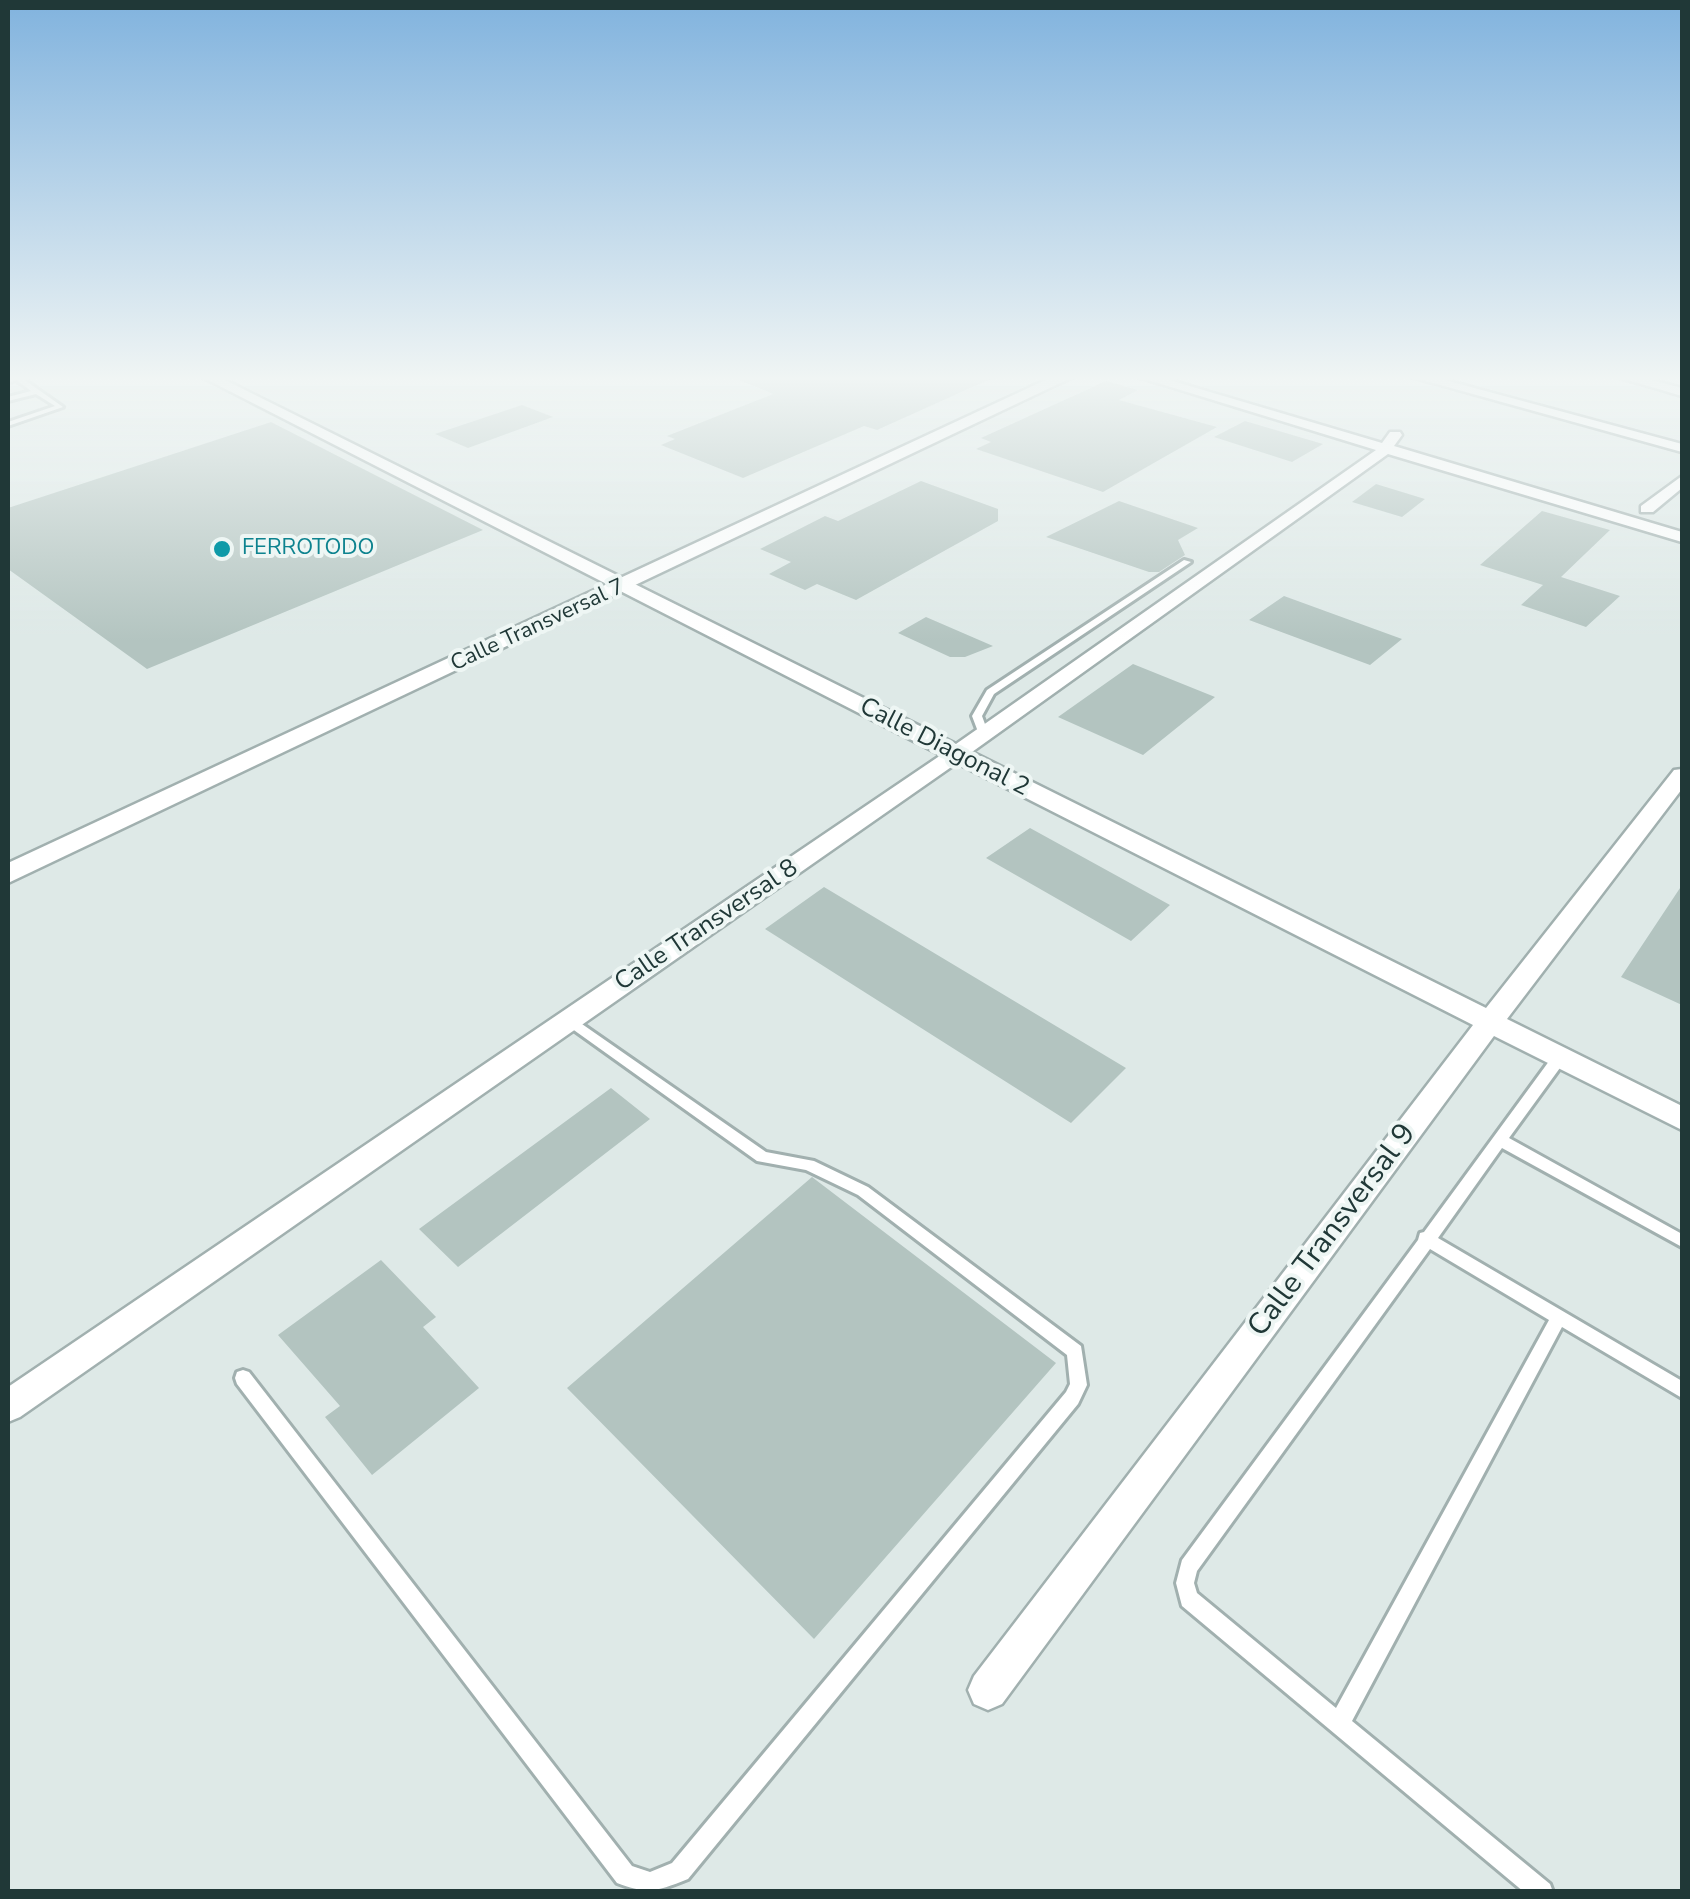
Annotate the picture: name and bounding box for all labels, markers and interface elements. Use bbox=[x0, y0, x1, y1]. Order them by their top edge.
place label: FERROTODO bbox=[242, 536, 374, 562]
marker: FERROTODO bbox=[211, 538, 233, 560]
street label: Calle Transversal 7 bbox=[447, 574, 629, 678]
street label: Calle Diagonal 2 bbox=[854, 692, 1034, 804]
street label: Calle Transversal 8 bbox=[610, 854, 804, 998]
street label: Calle Transversal 9 bbox=[1241, 1118, 1425, 1344]

